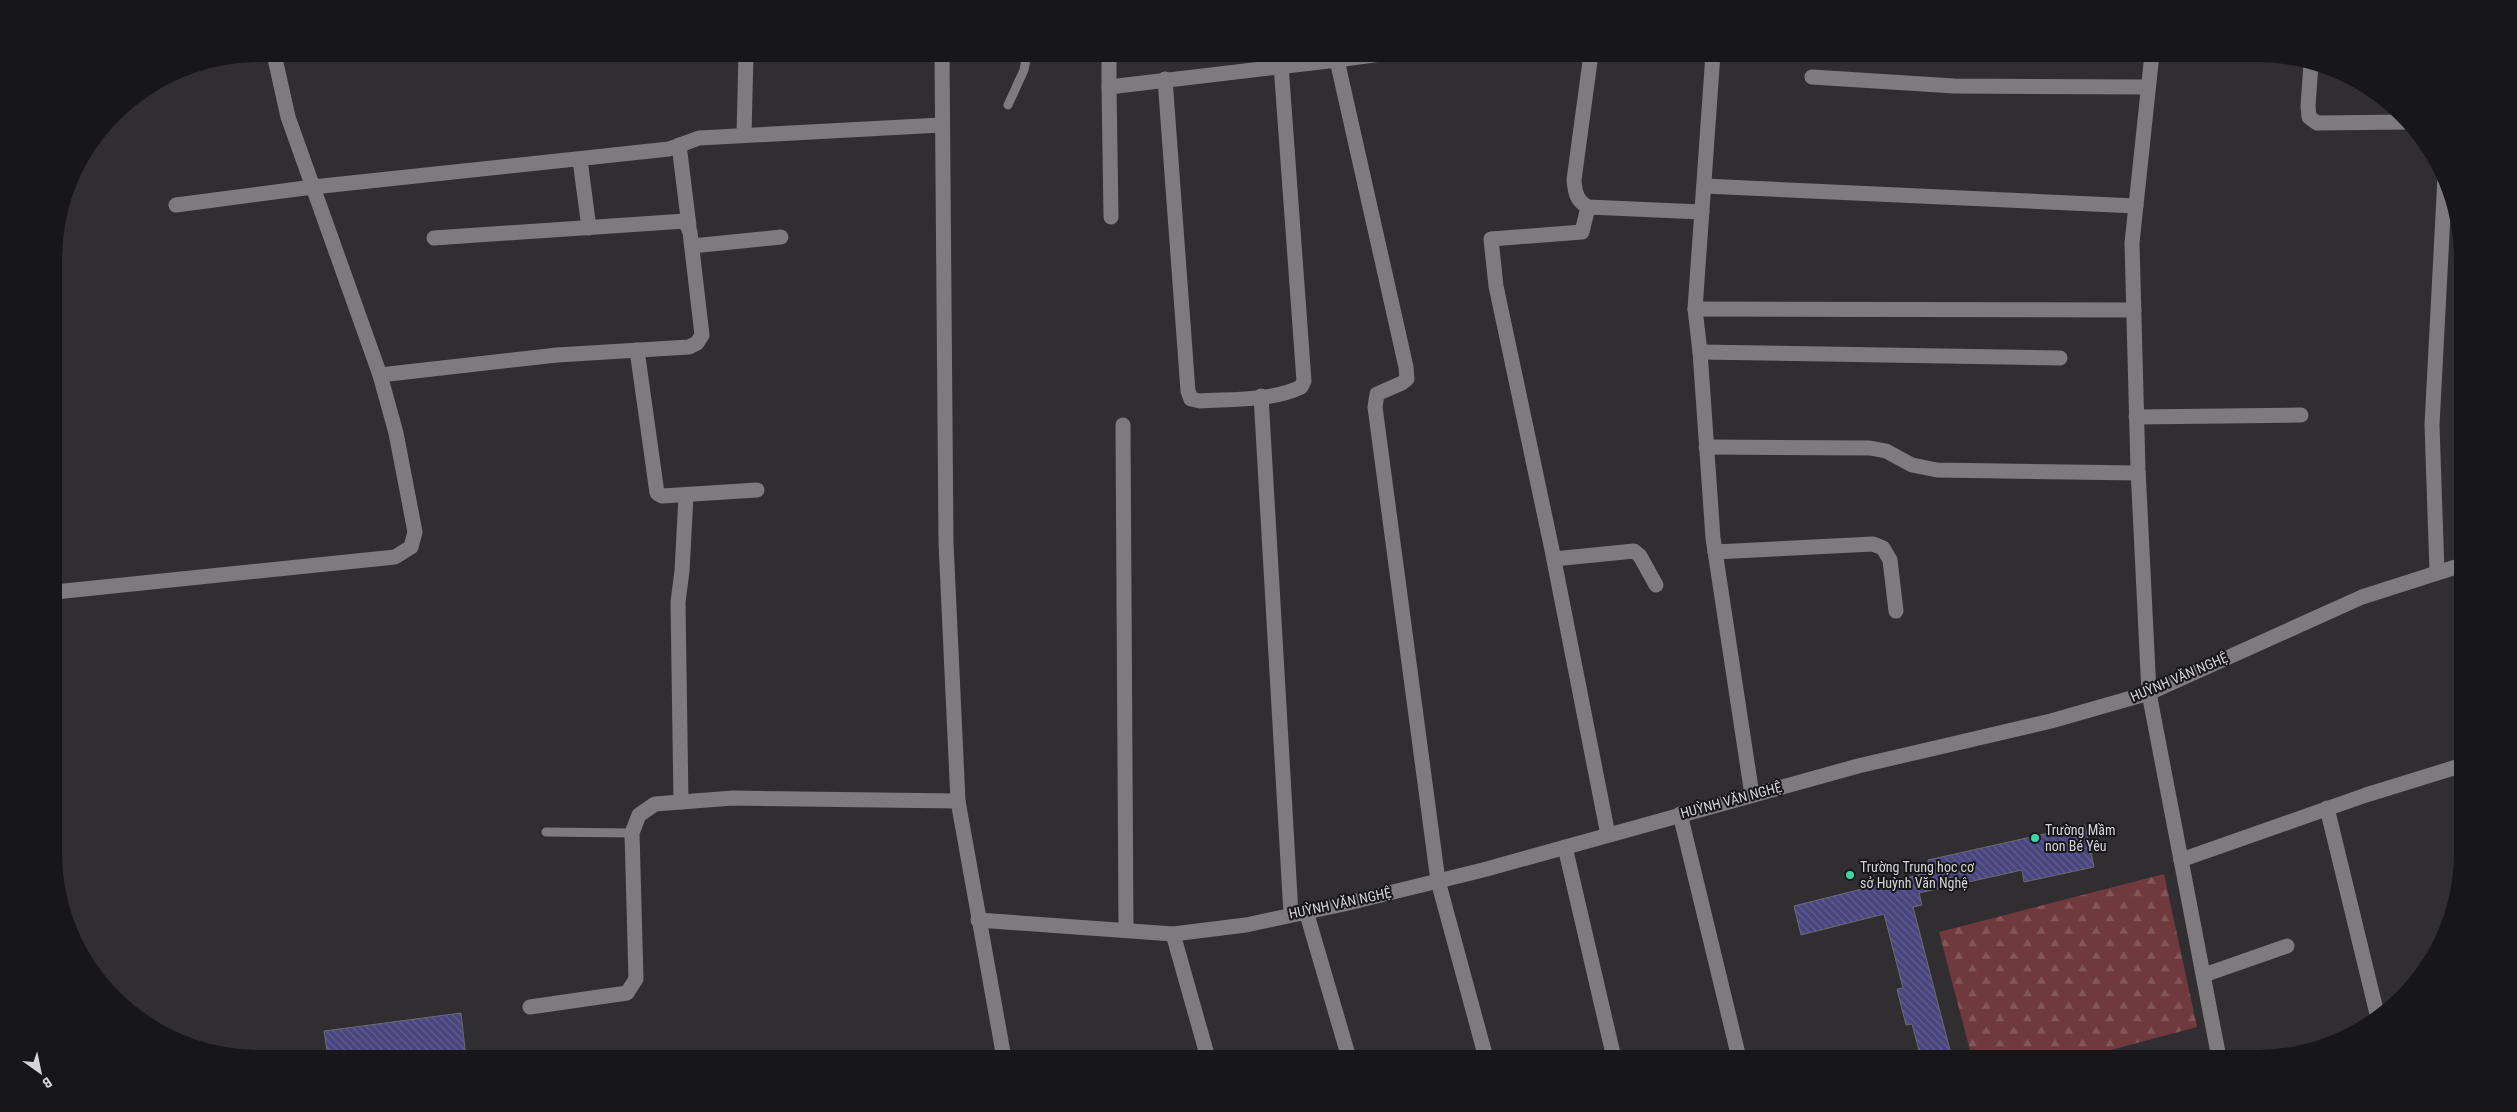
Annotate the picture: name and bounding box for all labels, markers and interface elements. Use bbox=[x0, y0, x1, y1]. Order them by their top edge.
street label: HUỲNH VĂN NGHỆ bbox=[2127, 648, 2230, 705]
street label: HUỲNH VĂN NGHỆ bbox=[1678, 778, 1784, 821]
place label: Trường Mầm non Bé Yêu bbox=[2045, 822, 2116, 854]
marker: Trường Mầm non Bé Yêu bbox=[2029, 832, 2041, 844]
place label: Trường Trung học cơ sở Huỳnh Văn Nghệ bbox=[1860, 859, 1975, 891]
marker: Trường Trung học cơ sở Huỳnh Văn Nghệ bbox=[1844, 869, 1856, 881]
street label: HUỲNH VĂN NGHỆ bbox=[1287, 883, 1393, 922]
north arrow bbox=[15, 1047, 65, 1097]
text: B bbox=[39, 1074, 55, 1092]

